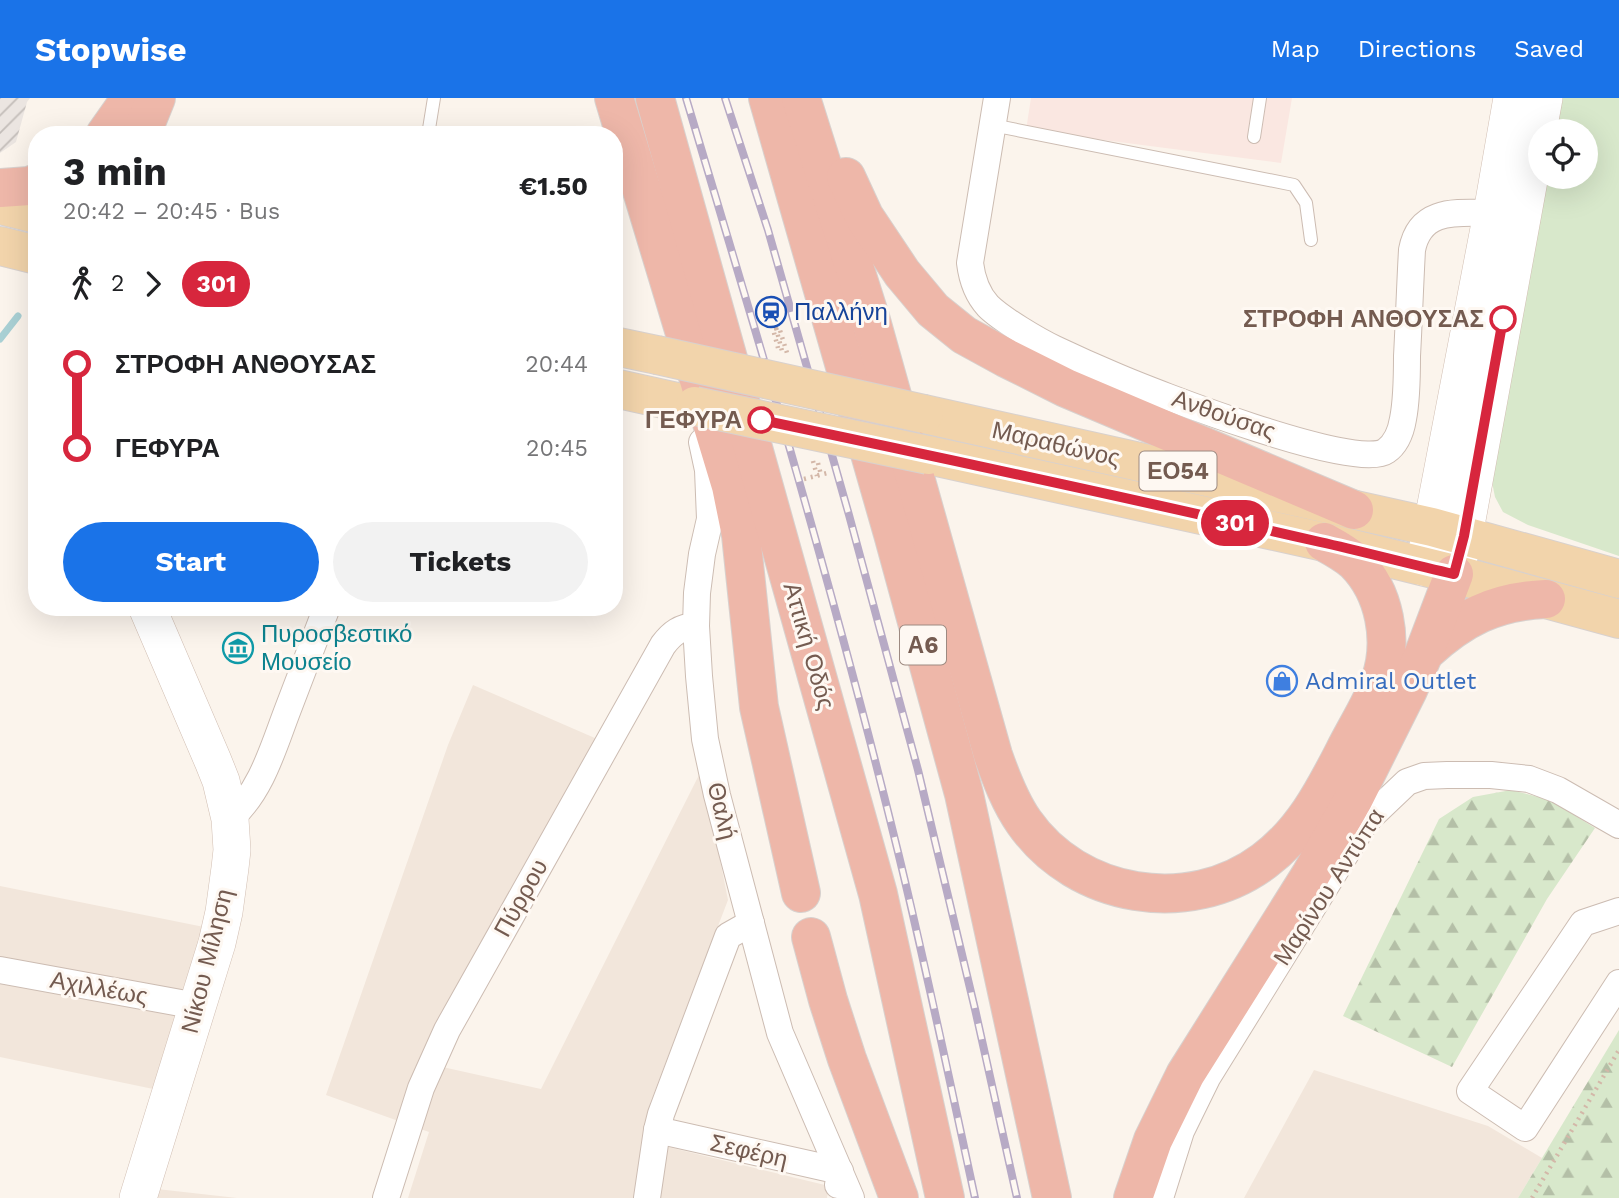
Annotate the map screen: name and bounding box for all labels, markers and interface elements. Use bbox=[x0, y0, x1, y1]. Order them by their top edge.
text: Stopwise bbox=[35, 30, 187, 69]
text: Map bbox=[1271, 35, 1320, 63]
text: Directions bbox=[1358, 35, 1476, 63]
text: Saved bbox=[1514, 35, 1584, 63]
map controls bbox=[1528, 119, 1598, 189]
button: locate bbox=[1528, 119, 1598, 189]
text: 3 min bbox=[63, 150, 167, 194]
text: €1.50 bbox=[519, 171, 588, 201]
text: 20:42 – 20:45 · Bus bbox=[63, 198, 280, 225]
icon: walk bbox=[63, 265, 101, 303]
icon: forward bbox=[134, 265, 172, 303]
text: 2 bbox=[111, 270, 124, 297]
text: 301 bbox=[196, 270, 236, 298]
station icon: Παλλήνη bbox=[754, 295, 788, 329]
place label: Παλλήνη bbox=[794, 298, 888, 326]
place label: ΣΤΡΟΦΗ ΑΝΘΟΥΣΑΣ bbox=[1243, 305, 1484, 333]
marker: ΣΤΡΟΦΗ ΑΝΘΟΥΣΑΣ bbox=[1490, 306, 1516, 332]
text: ΣΤΡΟΦΗ ΑΝΘΟΥΣΑΣ bbox=[115, 349, 376, 379]
text: 20:44 bbox=[525, 351, 588, 378]
street label: Ανθούσας bbox=[1169, 384, 1279, 446]
place label: ΓΕΦΥΡΑ bbox=[645, 406, 742, 434]
marker: ΓΕΦΥΡΑ bbox=[748, 407, 774, 433]
street label: Μαραθώνος bbox=[989, 416, 1123, 472]
text: ΓΕΦΥΡΑ bbox=[115, 433, 220, 463]
text: 20:45 bbox=[526, 435, 588, 462]
road number: ΕΟ54 bbox=[1140, 452, 1216, 490]
line badge: 301 bbox=[1195, 500, 1275, 546]
text: 301 bbox=[1215, 509, 1255, 537]
button: Start bbox=[63, 522, 319, 602]
button: Tickets bbox=[333, 522, 588, 602]
street label: Αττική Οδός bbox=[778, 579, 840, 713]
place label: Πυροσβεστικό Μουσείο bbox=[261, 620, 412, 676]
road number: Α6 bbox=[900, 625, 946, 664]
museum icon: Πυροσβεστικό Μουσείο bbox=[221, 631, 255, 665]
shop icon: Admiral Outlet bbox=[1265, 664, 1299, 698]
place label: Admiral Outlet bbox=[1305, 667, 1476, 695]
street label: Θαλή bbox=[701, 780, 743, 842]
street label: Μαρίνου Αντύπα bbox=[1268, 803, 1390, 971]
street label: Πύρρου bbox=[488, 854, 554, 942]
street label: Νίκου Μίληση bbox=[176, 886, 238, 1036]
street label: Αχιλλέως bbox=[48, 966, 150, 1010]
street label: Σεφέρη bbox=[707, 1128, 791, 1174]

